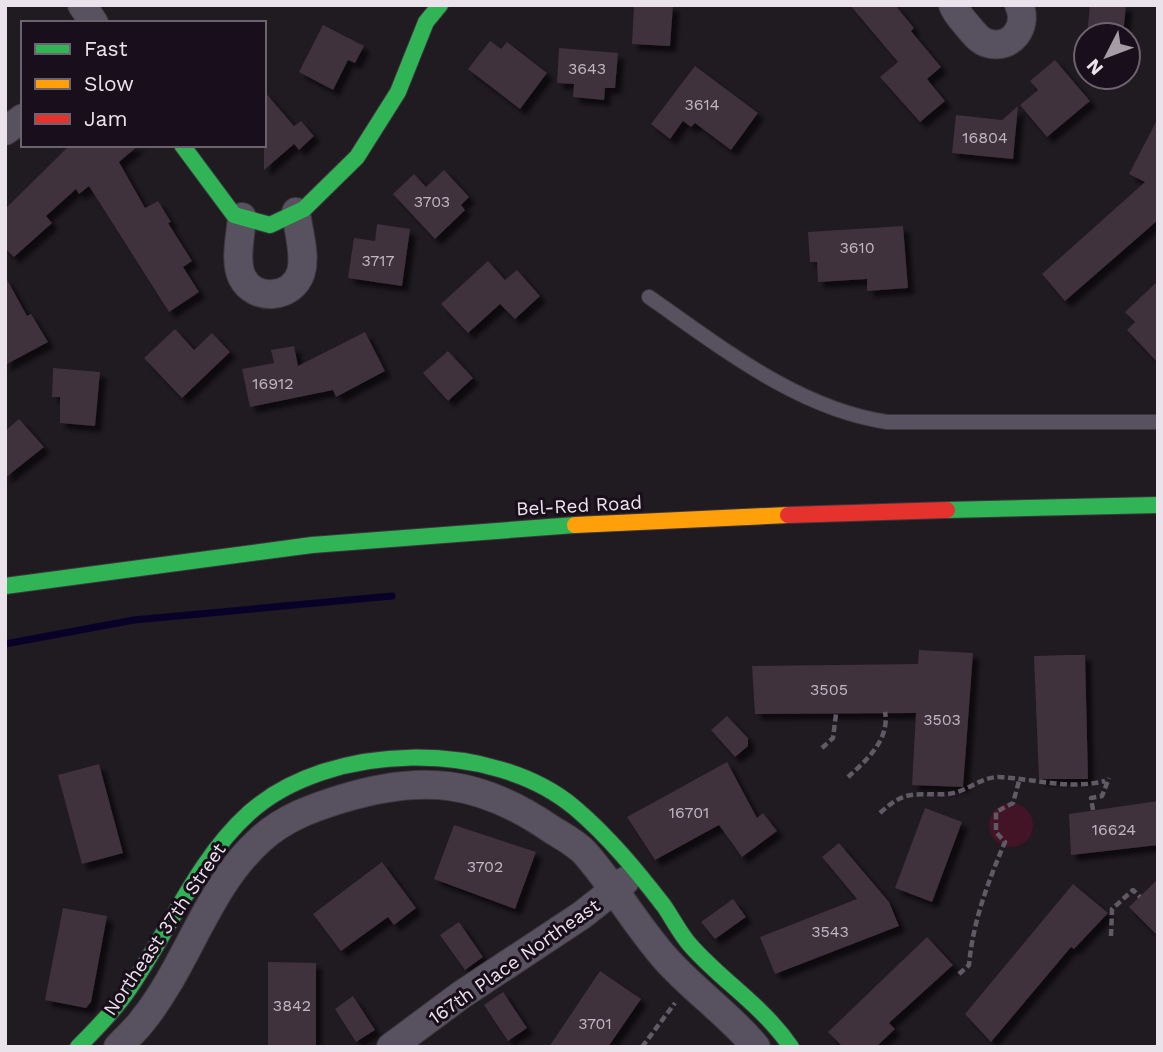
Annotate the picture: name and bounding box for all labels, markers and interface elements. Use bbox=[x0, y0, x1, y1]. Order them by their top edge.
legend bbox=[21, 21, 266, 147]
north arrow bbox=[1072, 21, 1142, 91]
text: Fast bbox=[84, 36, 128, 61]
text: N bbox=[1081, 54, 1108, 80]
house number: 3643 bbox=[568, 59, 606, 78]
text: Slow bbox=[84, 71, 134, 96]
house number: 3614 bbox=[684, 95, 720, 114]
text: Jam bbox=[84, 106, 127, 131]
house number: 16804 bbox=[962, 128, 1008, 147]
house number: 3703 bbox=[414, 192, 450, 211]
house number: 3610 bbox=[839, 238, 875, 257]
house number: 3717 bbox=[362, 251, 394, 270]
house number: 16912 bbox=[252, 374, 294, 393]
street label: Bel-Red Road bbox=[515, 491, 643, 520]
house number: 3505 bbox=[810, 680, 848, 699]
house number: 3503 bbox=[923, 710, 961, 729]
house number: 16701 bbox=[669, 803, 709, 822]
house number: 16624 bbox=[1092, 820, 1136, 839]
street label: Northeast 37th Street bbox=[98, 839, 231, 1020]
house number: 3702 bbox=[467, 857, 503, 876]
street label: 167th Place Northeast bbox=[424, 894, 604, 1029]
house number: 3543 bbox=[811, 922, 849, 941]
house number: 3842 bbox=[273, 996, 311, 1015]
house number: 3701 bbox=[578, 1014, 612, 1033]

